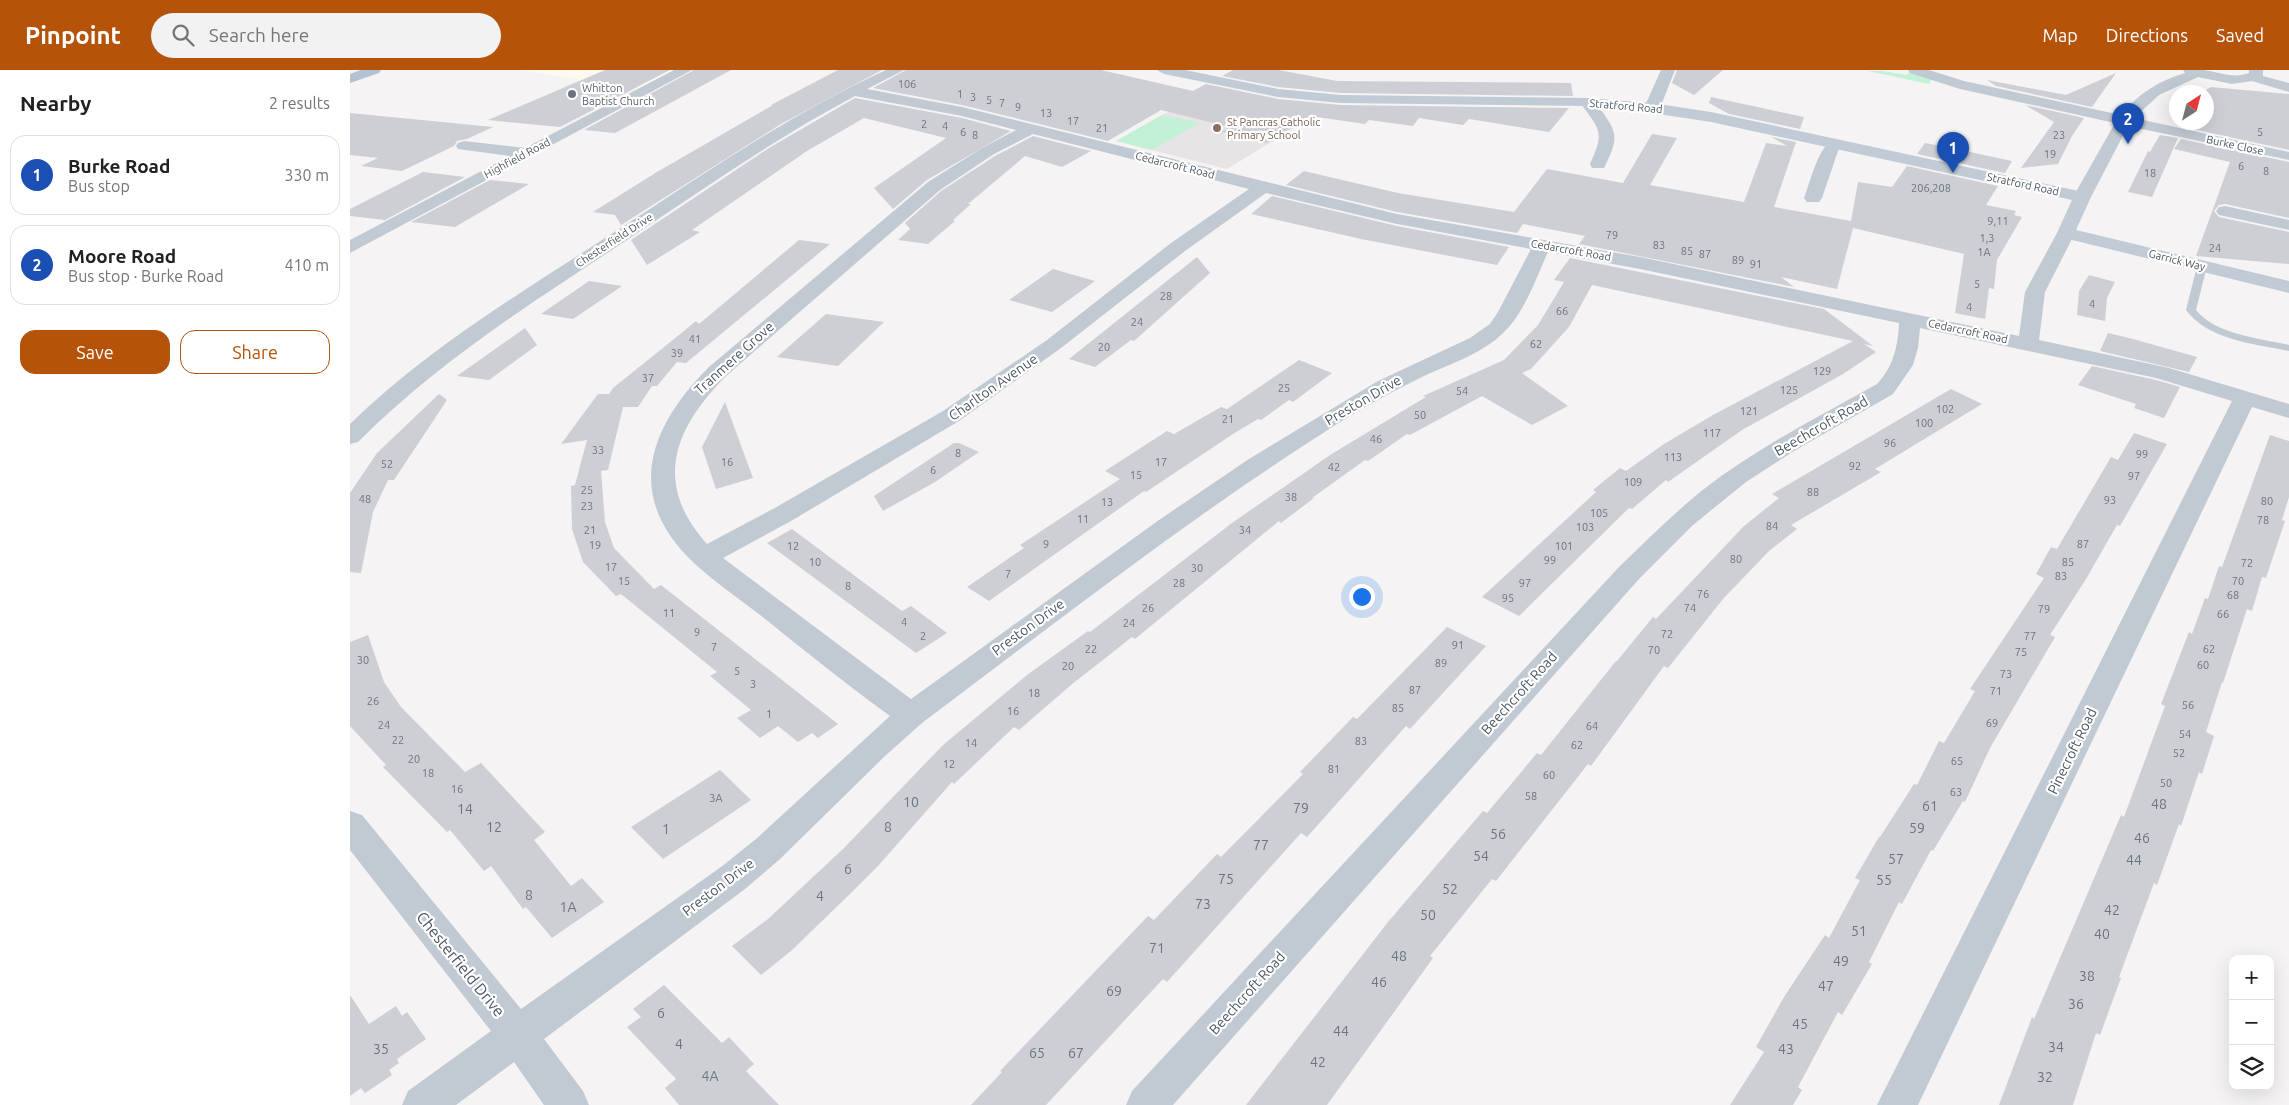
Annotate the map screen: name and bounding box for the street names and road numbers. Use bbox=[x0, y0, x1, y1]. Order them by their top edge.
street label: Stratford Road bbox=[1589, 97, 1663, 115]
street label: Burke Close bbox=[2205, 133, 2265, 157]
street label: Highfield Road bbox=[482, 136, 552, 180]
street label: Cedarcroft Road bbox=[1134, 149, 1216, 181]
street label: Stratford Road bbox=[1986, 171, 2060, 197]
street label: Chesterfield Drive bbox=[573, 211, 655, 269]
street label: Cedarcroft Road bbox=[1530, 237, 1612, 263]
street label: Garrick Way bbox=[2147, 247, 2207, 273]
street label: Cedarcroft Road bbox=[1927, 317, 2009, 345]
street label: Tranmere Grove bbox=[691, 318, 777, 398]
street label: Charlton Avenue bbox=[945, 350, 1041, 424]
street label: Preston Drive bbox=[1322, 372, 1404, 428]
street label: Beechcroft Road bbox=[1771, 393, 1871, 459]
street label: Preston Drive bbox=[989, 595, 1067, 659]
street label: Beechcroft Road bbox=[1478, 649, 1560, 737]
street label: Pinecroft Road bbox=[2044, 705, 2100, 797]
street label: Preston Drive bbox=[679, 855, 757, 919]
street label: Chesterfield Drive bbox=[413, 908, 509, 1020]
street label: Beechcroft Road bbox=[1206, 949, 1288, 1037]

